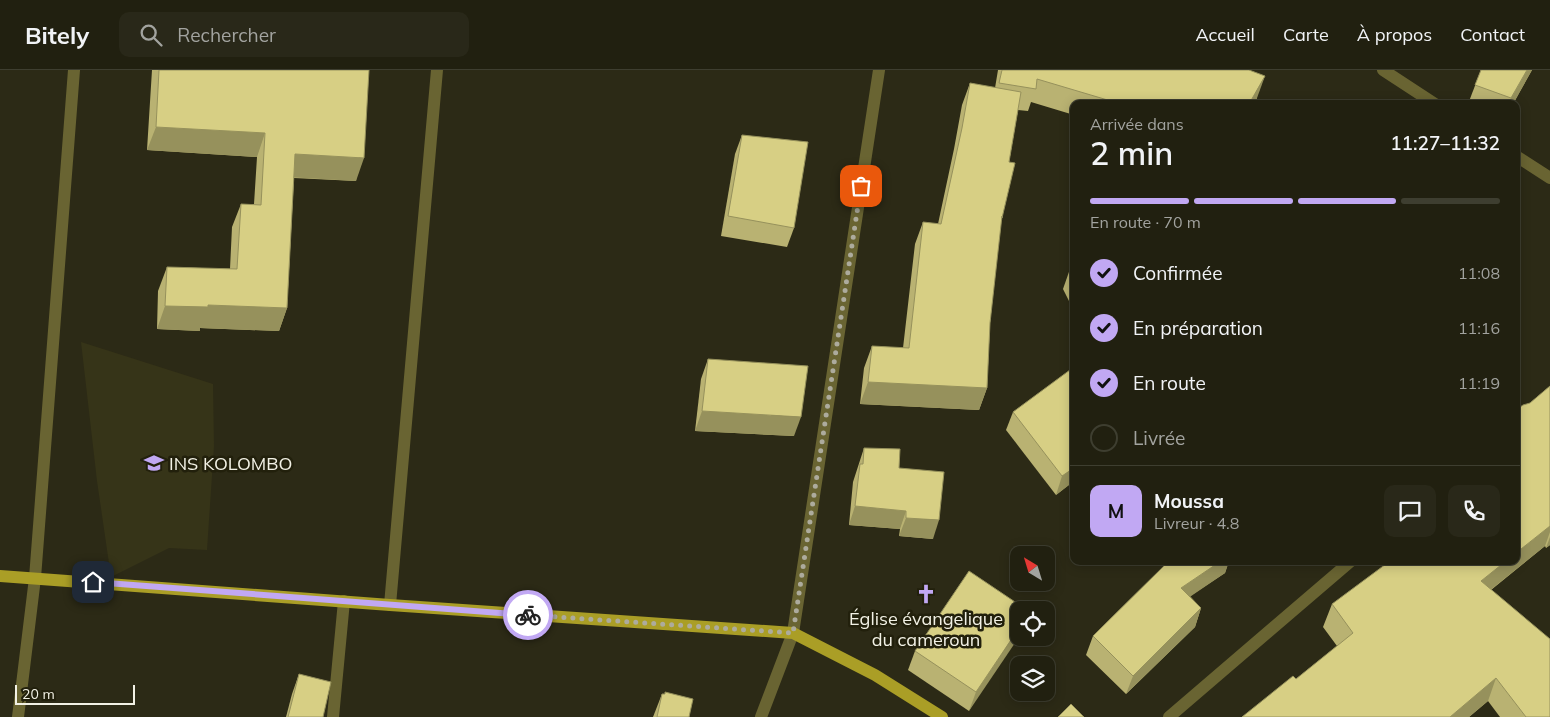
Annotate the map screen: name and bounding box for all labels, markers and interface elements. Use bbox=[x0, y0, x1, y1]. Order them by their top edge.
search box bbox=[119, 12, 469, 57]
text: Bitely bbox=[25, 20, 89, 50]
icon: search bbox=[137, 21, 165, 49]
text: Rechercher bbox=[177, 23, 276, 47]
text: Accueil bbox=[1195, 23, 1255, 46]
text: Carte bbox=[1283, 23, 1329, 46]
text: À propos bbox=[1357, 23, 1432, 46]
text: Contact bbox=[1460, 23, 1525, 46]
text: Arrivée dans bbox=[1090, 114, 1184, 134]
text: 11:27–11:32 bbox=[1390, 131, 1500, 155]
text: 2 min bbox=[1090, 133, 1173, 173]
pin bbox=[840, 165, 882, 207]
icon: bag bbox=[847, 172, 875, 200]
text: En route · 70 m bbox=[1090, 212, 1201, 232]
icon: check bbox=[1090, 259, 1118, 287]
text: Confirmée bbox=[1133, 261, 1222, 285]
text: 11:08 bbox=[1458, 263, 1500, 283]
icon: check bbox=[1090, 314, 1118, 342]
text: En préparation bbox=[1133, 316, 1263, 340]
text: 11:16 bbox=[1458, 318, 1500, 338]
icon: check bbox=[1090, 369, 1118, 397]
text: En route bbox=[1133, 371, 1206, 395]
text: 11:19 bbox=[1458, 373, 1500, 393]
text: Livrée bbox=[1133, 426, 1185, 450]
school or university icon: INS KOLOMBO bbox=[143, 452, 165, 474]
place label: INS KOLOMBO bbox=[169, 452, 292, 475]
button: chat bbox=[1384, 485, 1436, 537]
button: phone bbox=[1448, 485, 1500, 537]
text: Moussa bbox=[1154, 489, 1224, 513]
text: M bbox=[1108, 499, 1124, 523]
text: Livreur · 4.8 bbox=[1154, 513, 1239, 533]
north arrow bbox=[1010, 546, 1055, 591]
map controls bbox=[1010, 546, 1055, 701]
pin bbox=[72, 561, 114, 603]
icon: home bbox=[79, 568, 107, 596]
church icon: Église évangelique du cameroun bbox=[915, 583, 937, 605]
courier bbox=[503, 590, 553, 640]
icon: bike bbox=[514, 601, 542, 629]
button: locate bbox=[1010, 601, 1055, 646]
place label: Église évangelique du cameroun bbox=[849, 607, 1003, 651]
button: layers bbox=[1010, 656, 1055, 701]
scale bar bbox=[15, 682, 135, 705]
text: 20 m bbox=[22, 685, 55, 703]

